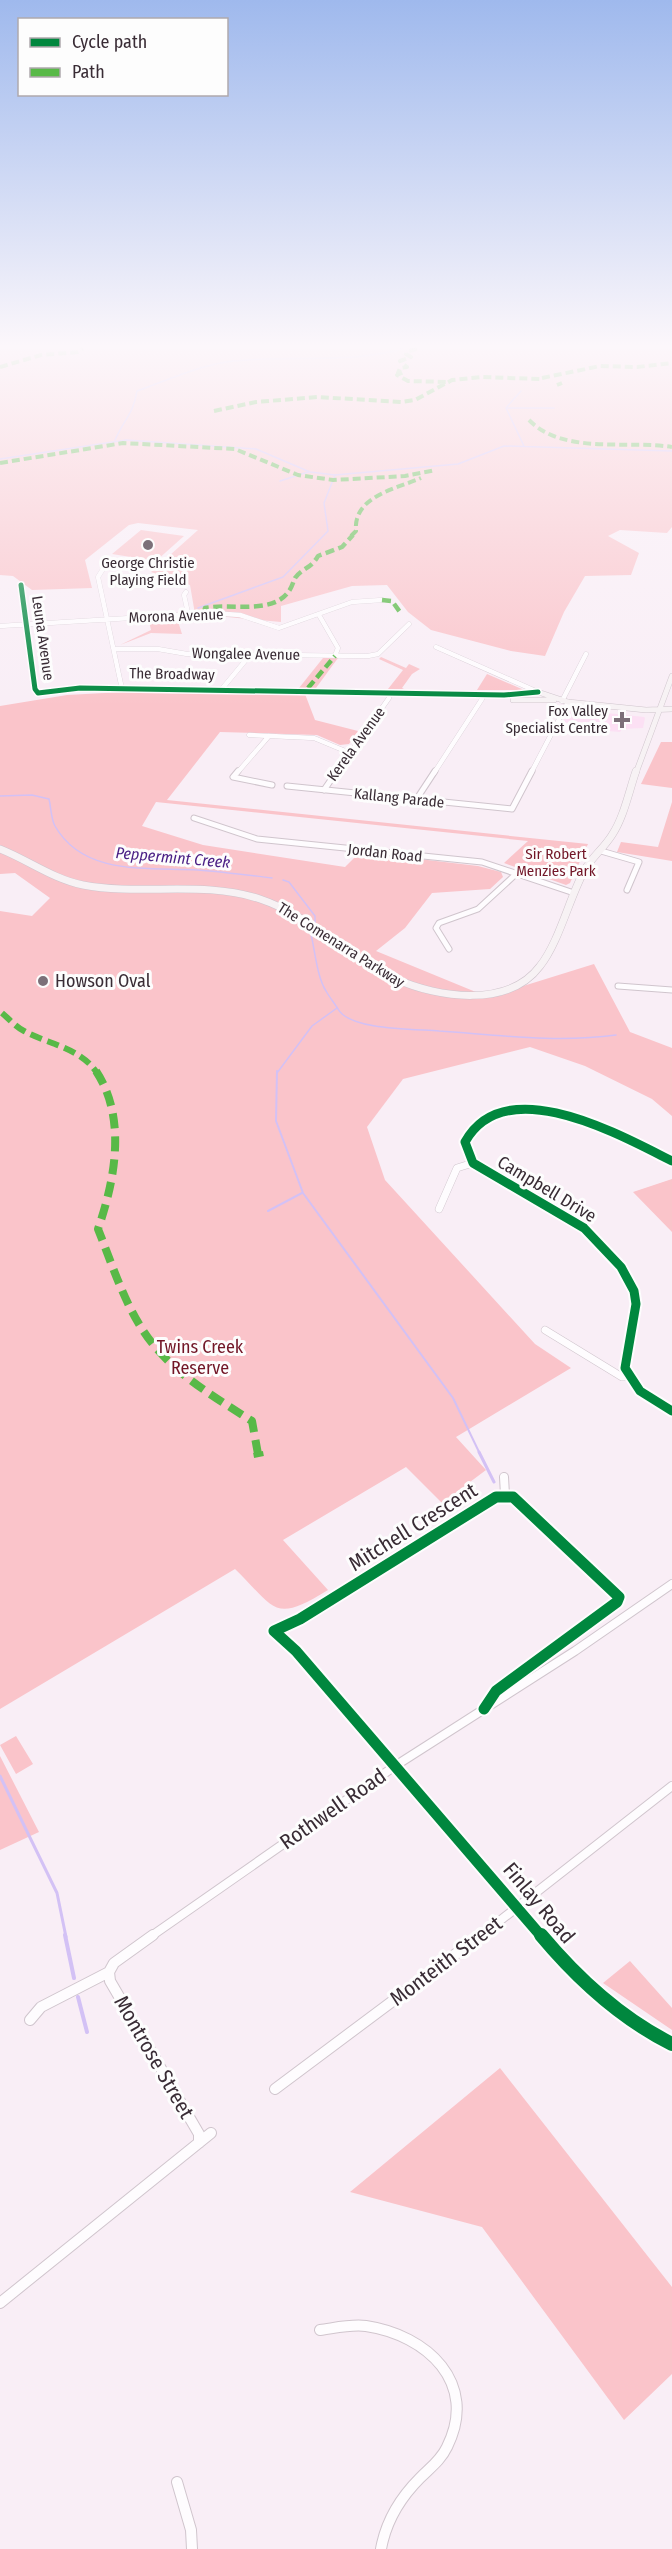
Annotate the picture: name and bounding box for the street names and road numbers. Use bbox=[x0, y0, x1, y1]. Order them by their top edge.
street label: Leuna Avenue bbox=[28, 594, 58, 682]
street label: Morona Avenue bbox=[128, 605, 224, 627]
street label: Wongalee Avenue bbox=[192, 644, 300, 664]
street label: The Broadway bbox=[129, 664, 215, 684]
street label: Kerela Avenue bbox=[323, 703, 389, 785]
street label: Kallang Parade bbox=[353, 784, 445, 812]
street label: Jordan Road bbox=[347, 840, 423, 866]
street label: The Comenarra Parkway bbox=[274, 899, 408, 992]
street label: Campbell Drive bbox=[494, 1151, 601, 1227]
street label: Mitchell Crescent bbox=[344, 1477, 482, 1577]
street label: Rothwell Road bbox=[275, 1763, 391, 1855]
street label: Finlay Road bbox=[497, 1857, 581, 1949]
street label: Monteith Street bbox=[385, 1910, 507, 2012]
street label: Montrose Street bbox=[108, 1991, 200, 2123]

